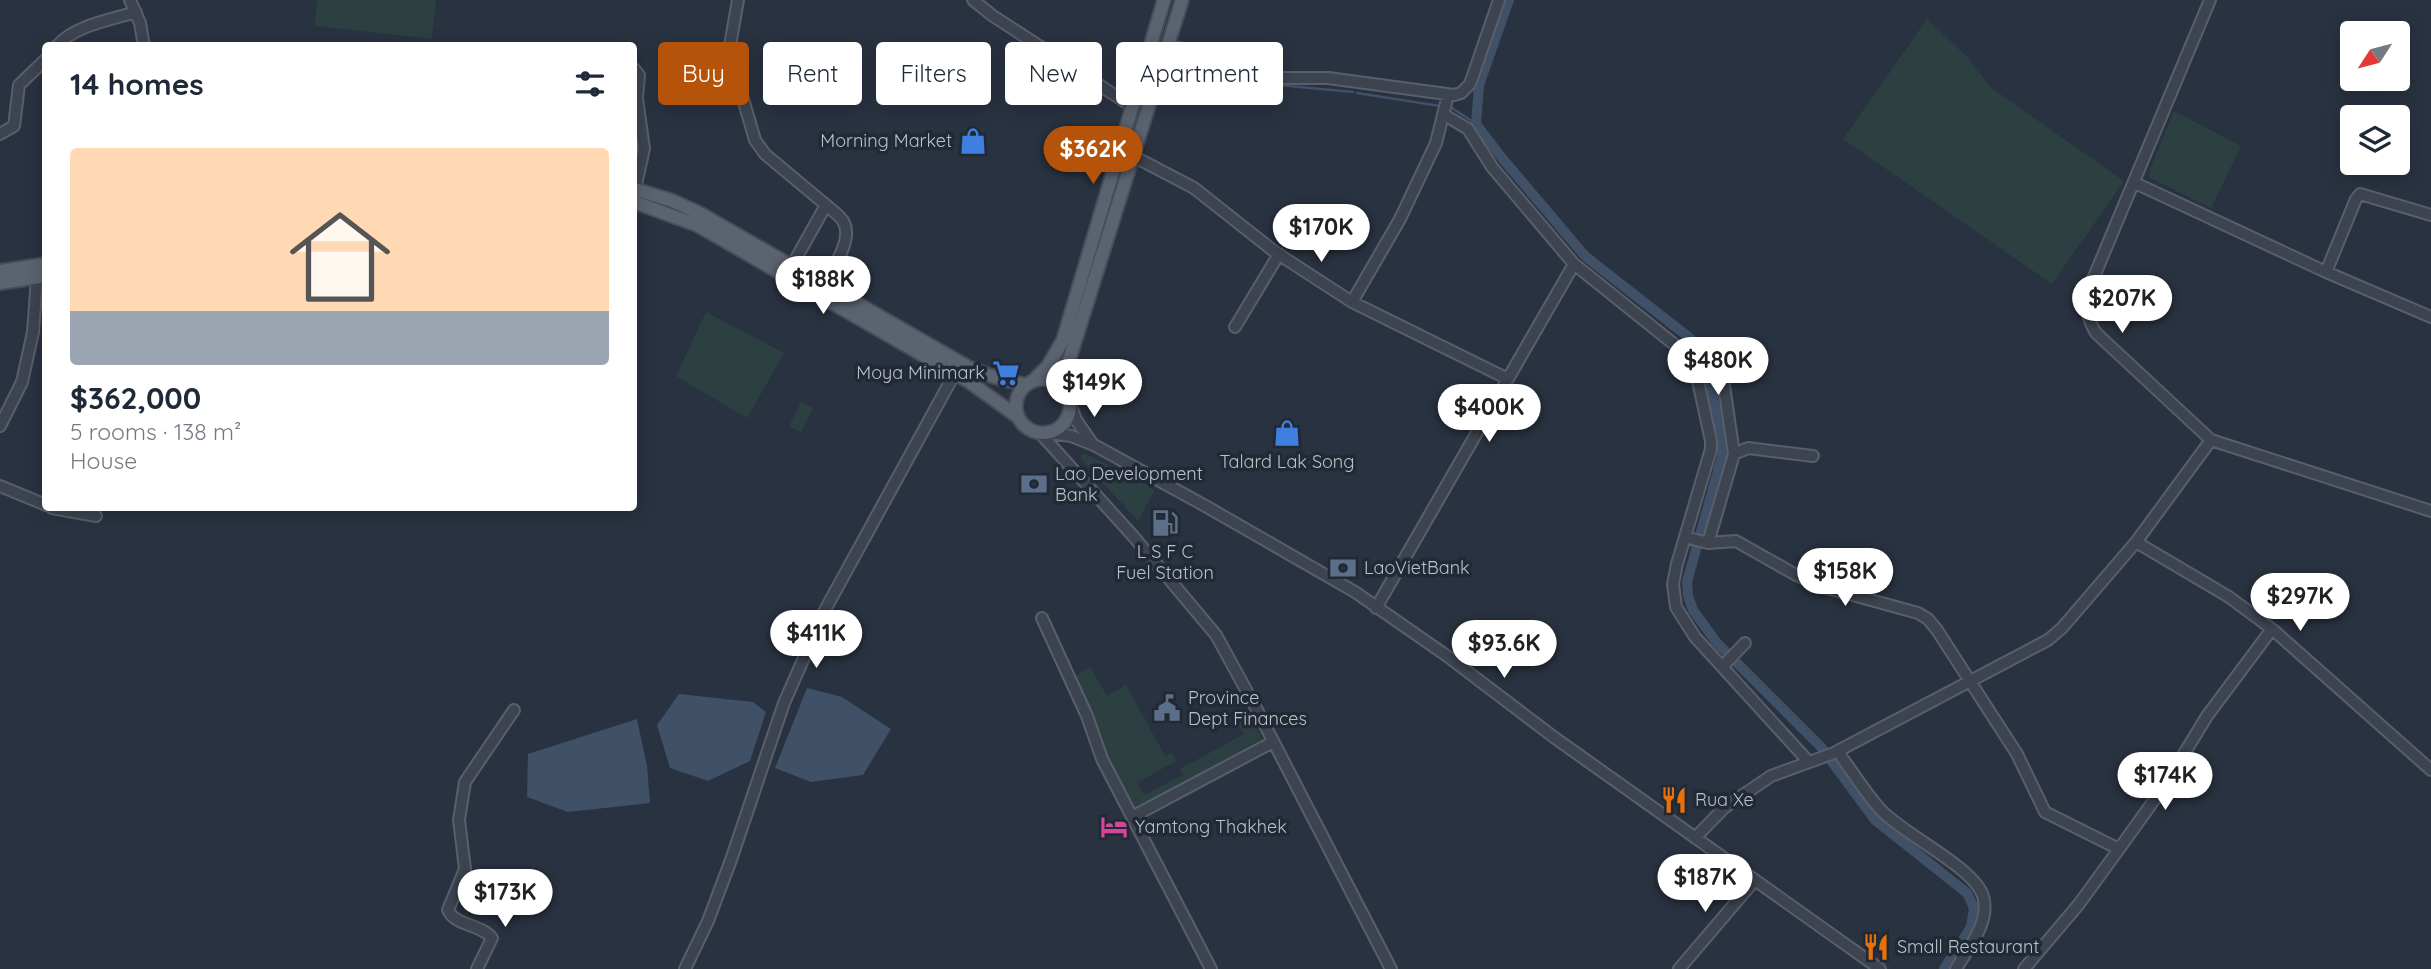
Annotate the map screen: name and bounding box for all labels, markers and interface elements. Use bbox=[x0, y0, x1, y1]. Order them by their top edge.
north arrow bbox=[2340, 21, 2410, 91]
map controls bbox=[2340, 21, 2410, 175]
chip: Buy bbox=[658, 42, 749, 105]
chip: Rent bbox=[763, 42, 862, 105]
chip: Filters bbox=[876, 42, 991, 105]
chip: New bbox=[1005, 42, 1102, 105]
chip: Apartment bbox=[1116, 42, 1283, 105]
text: 14 homes bbox=[70, 65, 204, 103]
icon: filters bbox=[571, 65, 609, 103]
button: layers bbox=[2340, 105, 2410, 175]
shop icon: Morning Market bbox=[958, 126, 988, 156]
pin: $362K bbox=[1044, 127, 1142, 186]
place label: Morning Market bbox=[820, 129, 952, 152]
text: $362K bbox=[1060, 134, 1126, 163]
icon: home bbox=[277, 194, 403, 320]
pin: $170K bbox=[1272, 204, 1370, 264]
text: $170K bbox=[1289, 212, 1353, 241]
pin: $188K bbox=[774, 256, 872, 316]
text: $188K bbox=[792, 264, 854, 293]
pin: $207K bbox=[2073, 276, 2171, 335]
text: $207K bbox=[2088, 283, 2156, 312]
pin: $480K bbox=[1669, 338, 1767, 397]
text: $480K bbox=[1683, 345, 1753, 374]
supermarket icon: Moya Minimark bbox=[991, 358, 1021, 388]
pin: $149K bbox=[1045, 360, 1143, 419]
place label: Moya Minimark bbox=[856, 361, 985, 384]
text: $149K bbox=[1062, 367, 1126, 396]
text: $362,000 bbox=[70, 379, 201, 417]
pin: $400K bbox=[1440, 384, 1538, 444]
text: $400K bbox=[1454, 392, 1524, 421]
text: 5 rooms · 138 m² bbox=[70, 417, 241, 446]
shop icon: Talard Lak Song bbox=[1272, 418, 1302, 448]
text: House bbox=[70, 446, 137, 475]
place label: Talard Lak Song bbox=[1219, 450, 1355, 473]
place label: Lao Development Bank bbox=[1055, 462, 1203, 506]
bank icon: Lao Development Bank bbox=[1019, 469, 1049, 499]
fuel station icon: L S F C Fuel Station bbox=[1150, 508, 1180, 538]
place label: L S F C Fuel Station bbox=[1116, 540, 1214, 584]
pin: $158K bbox=[1796, 548, 1894, 608]
bank icon: LaoVietBank bbox=[1328, 553, 1358, 583]
place label: LaoVietBank bbox=[1364, 556, 1470, 579]
text: $158K bbox=[1813, 556, 1877, 585]
pin: $297K bbox=[2251, 574, 2349, 633]
text: $297K bbox=[2267, 581, 2333, 610]
pin: $411K bbox=[767, 610, 865, 670]
text: $411K bbox=[786, 618, 846, 647]
pin: $93.6K bbox=[1447, 620, 1561, 680]
text: $93.6K bbox=[1468, 628, 1540, 657]
place label: Province Dept Finances bbox=[1188, 686, 1307, 730]
public building icon: Province Dept Finances bbox=[1152, 693, 1182, 723]
pin: $174K bbox=[2116, 752, 2214, 812]
text: $174K bbox=[2134, 760, 2196, 789]
restaurant icon: Rua Xe bbox=[1659, 785, 1689, 815]
place label: Rua Xe bbox=[1695, 788, 1754, 811]
hotel icon: Yamtong Thakhek bbox=[1099, 812, 1129, 842]
place label: Yamtong Thakhek bbox=[1135, 815, 1287, 838]
pin: $187K bbox=[1656, 855, 1754, 914]
text: $187K bbox=[1674, 862, 1736, 891]
pin: $173K bbox=[456, 870, 554, 929]
text: $173K bbox=[474, 877, 536, 906]
restaurant icon: Small Restaurant bbox=[1861, 932, 1891, 962]
place label: Small Restaurant bbox=[1897, 935, 2039, 958]

